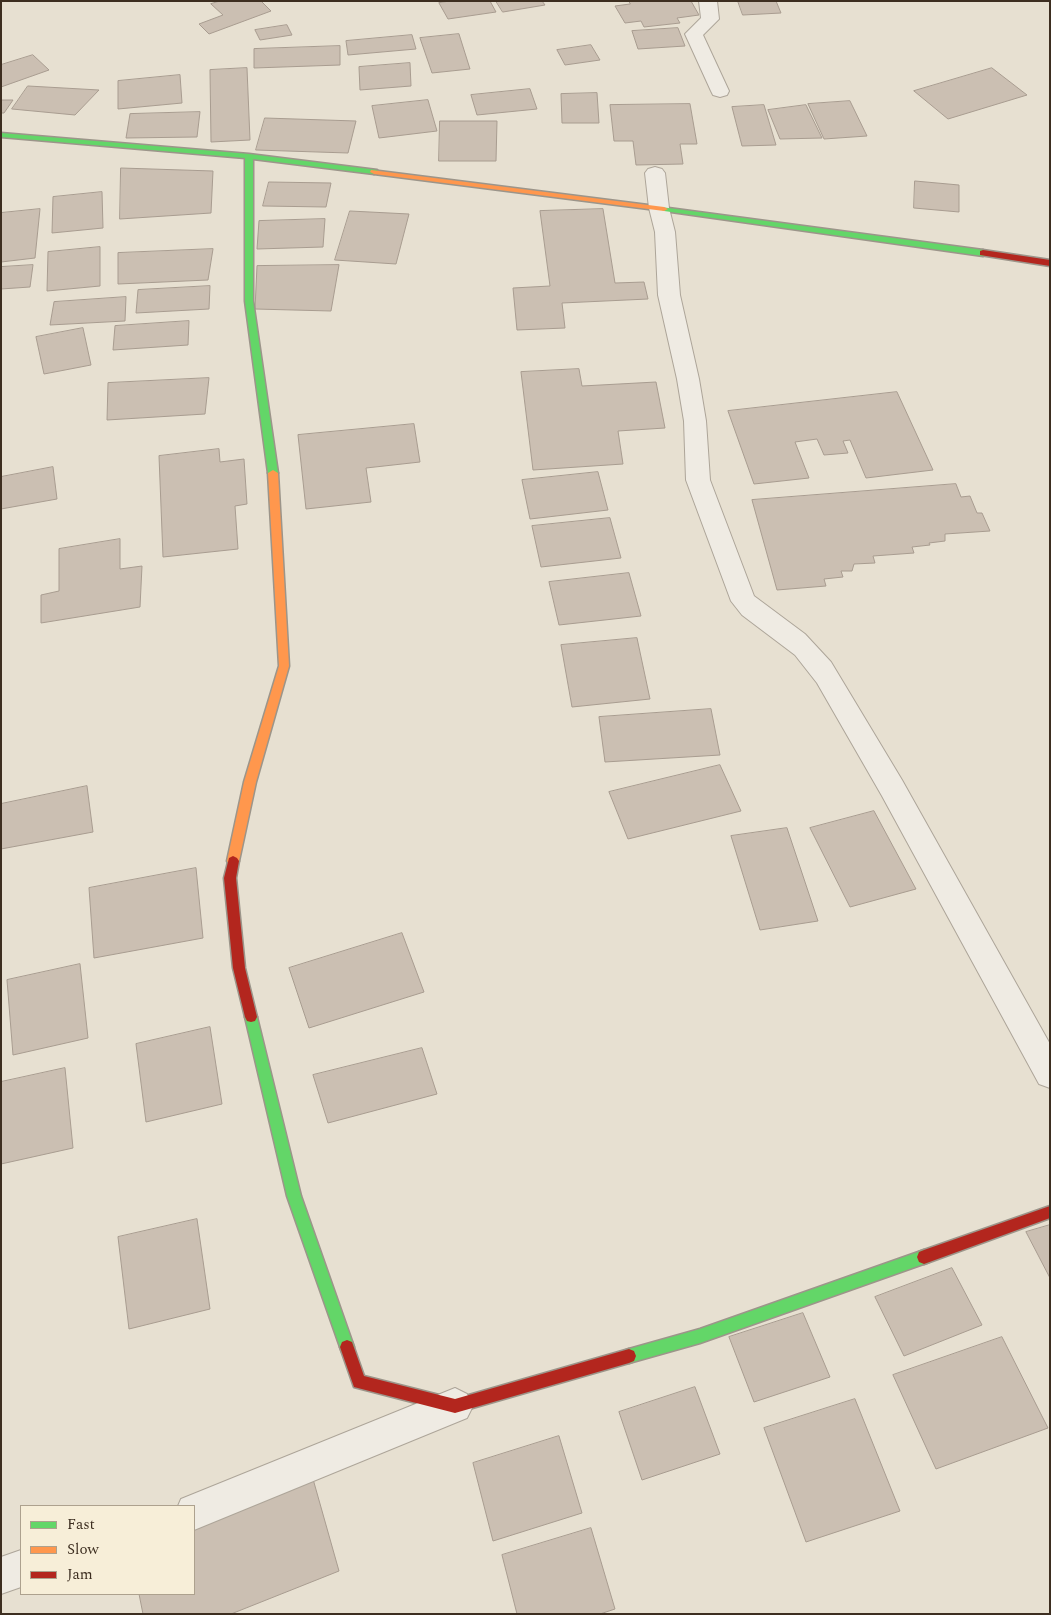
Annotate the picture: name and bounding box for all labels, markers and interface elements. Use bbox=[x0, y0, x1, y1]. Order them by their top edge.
legend bbox=[20, 1505, 195, 1595]
text: Fast bbox=[67, 1513, 95, 1536]
text: Slow bbox=[67, 1538, 99, 1561]
text: Jam bbox=[67, 1563, 93, 1586]

